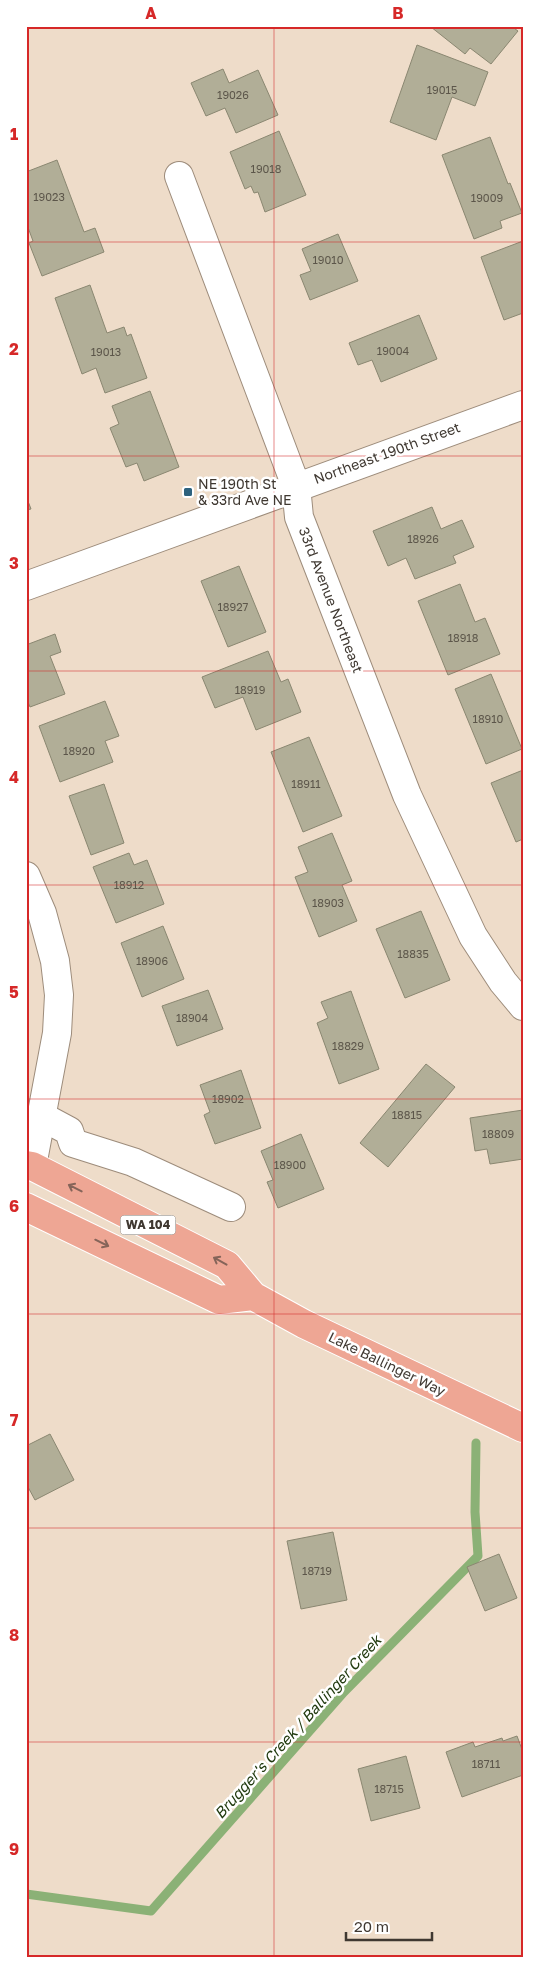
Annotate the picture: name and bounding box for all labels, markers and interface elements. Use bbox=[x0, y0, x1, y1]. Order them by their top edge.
text: A bbox=[145, 3, 157, 23]
text: B bbox=[392, 3, 404, 23]
house number: 19015 bbox=[427, 83, 457, 96]
house number: 19026 bbox=[217, 88, 249, 101]
text: 1 bbox=[10, 124, 18, 144]
house number: 19018 bbox=[251, 162, 282, 175]
house number: 19023 bbox=[33, 190, 65, 203]
house number: 19009 bbox=[471, 191, 503, 204]
house number: 19010 bbox=[313, 253, 344, 266]
text: 2 bbox=[9, 339, 19, 359]
house number: 19004 bbox=[377, 344, 409, 357]
house number: 19013 bbox=[91, 345, 121, 358]
street label: Northeast 190th Street bbox=[311, 418, 462, 487]
place label: NE 190th St & 33rd Ave NE bbox=[198, 475, 292, 508]
marker: NE 190th St & 33rd Ave NE bbox=[182, 486, 194, 498]
street label: 33rd Avenue Northeast bbox=[296, 525, 367, 675]
house number: 18926 bbox=[407, 532, 439, 545]
text: 3 bbox=[9, 553, 19, 573]
house number: 18927 bbox=[218, 600, 249, 613]
house number: 18918 bbox=[448, 631, 479, 644]
house number: 18919 bbox=[235, 683, 265, 696]
house number: 18910 bbox=[473, 712, 504, 725]
house number: 18920 bbox=[63, 744, 95, 757]
text: 4 bbox=[9, 767, 19, 787]
house number: 18911 bbox=[291, 777, 321, 790]
house number: 18912 bbox=[114, 878, 144, 891]
house number: 18903 bbox=[312, 896, 344, 909]
house number: 18835 bbox=[397, 947, 429, 960]
house number: 18906 bbox=[136, 954, 168, 967]
text: 5 bbox=[9, 982, 19, 1002]
house number: 18904 bbox=[176, 1011, 208, 1024]
house number: 18829 bbox=[332, 1039, 364, 1052]
house number: 18902 bbox=[212, 1092, 244, 1105]
house number: 18815 bbox=[392, 1108, 422, 1121]
house number: 18809 bbox=[482, 1127, 514, 1140]
house number: 18900 bbox=[274, 1158, 306, 1171]
one-way arrow bbox=[68, 1183, 83, 1192]
text: 6 bbox=[9, 1196, 19, 1216]
road number: WA 104 bbox=[120, 1216, 176, 1234]
one-way arrow bbox=[94, 1239, 109, 1249]
one-way arrow bbox=[213, 1256, 227, 1266]
street label: Lake Ballinger Way bbox=[326, 1328, 449, 1399]
text: 7 bbox=[10, 1410, 19, 1430]
house number: 18719 bbox=[302, 1564, 332, 1577]
text: 8 bbox=[9, 1625, 19, 1645]
water label: Brugger's Creek / Ballinger Creek bbox=[210, 1630, 386, 1822]
house number: 18711 bbox=[472, 1757, 500, 1770]
house number: 18715 bbox=[374, 1782, 404, 1795]
text: 9 bbox=[9, 1839, 19, 1859]
scale bar bbox=[346, 1909, 433, 1941]
text: 20 m bbox=[354, 1917, 389, 1935]

